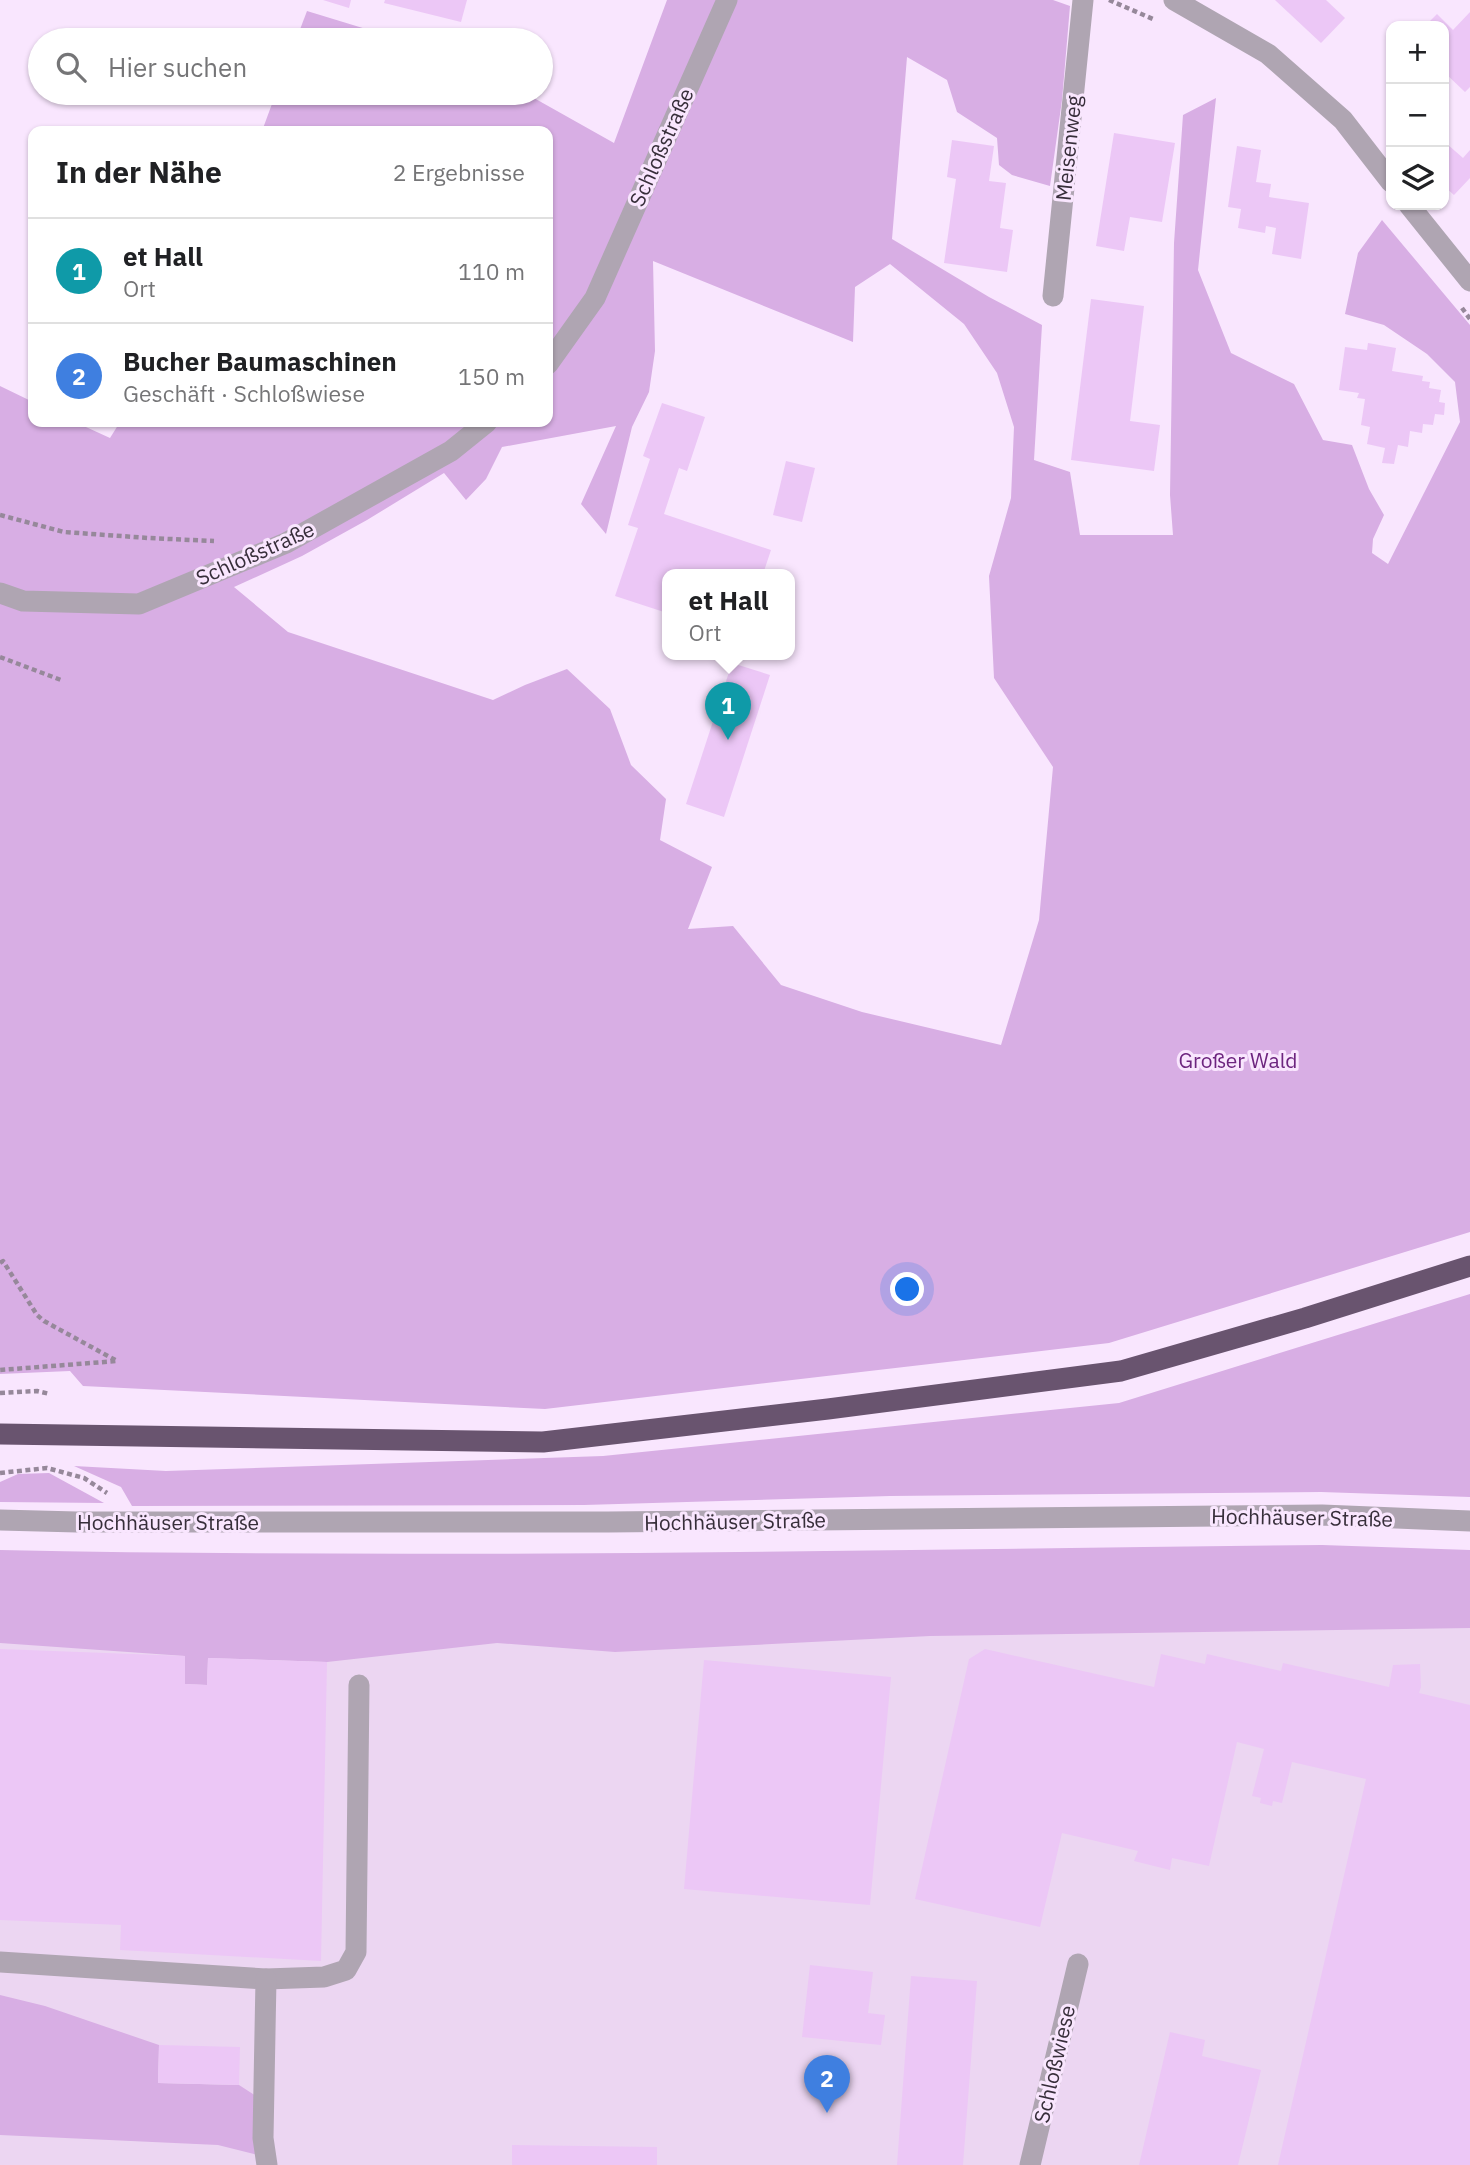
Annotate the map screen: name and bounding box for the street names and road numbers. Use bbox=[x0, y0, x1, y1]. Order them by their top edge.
street label: Schloßstraße bbox=[622, 83, 700, 211]
street label: Meisenweg bbox=[1049, 94, 1087, 202]
street label: Schloßstraße bbox=[191, 514, 319, 592]
street label: Hochhäuser Straße bbox=[1211, 1501, 1393, 1533]
street label: Hochhäuser Straße bbox=[644, 1505, 826, 1537]
street label: Hochhäuser Straße bbox=[77, 1508, 259, 1536]
street label: Schloßwiese bbox=[1027, 2002, 1081, 2126]

